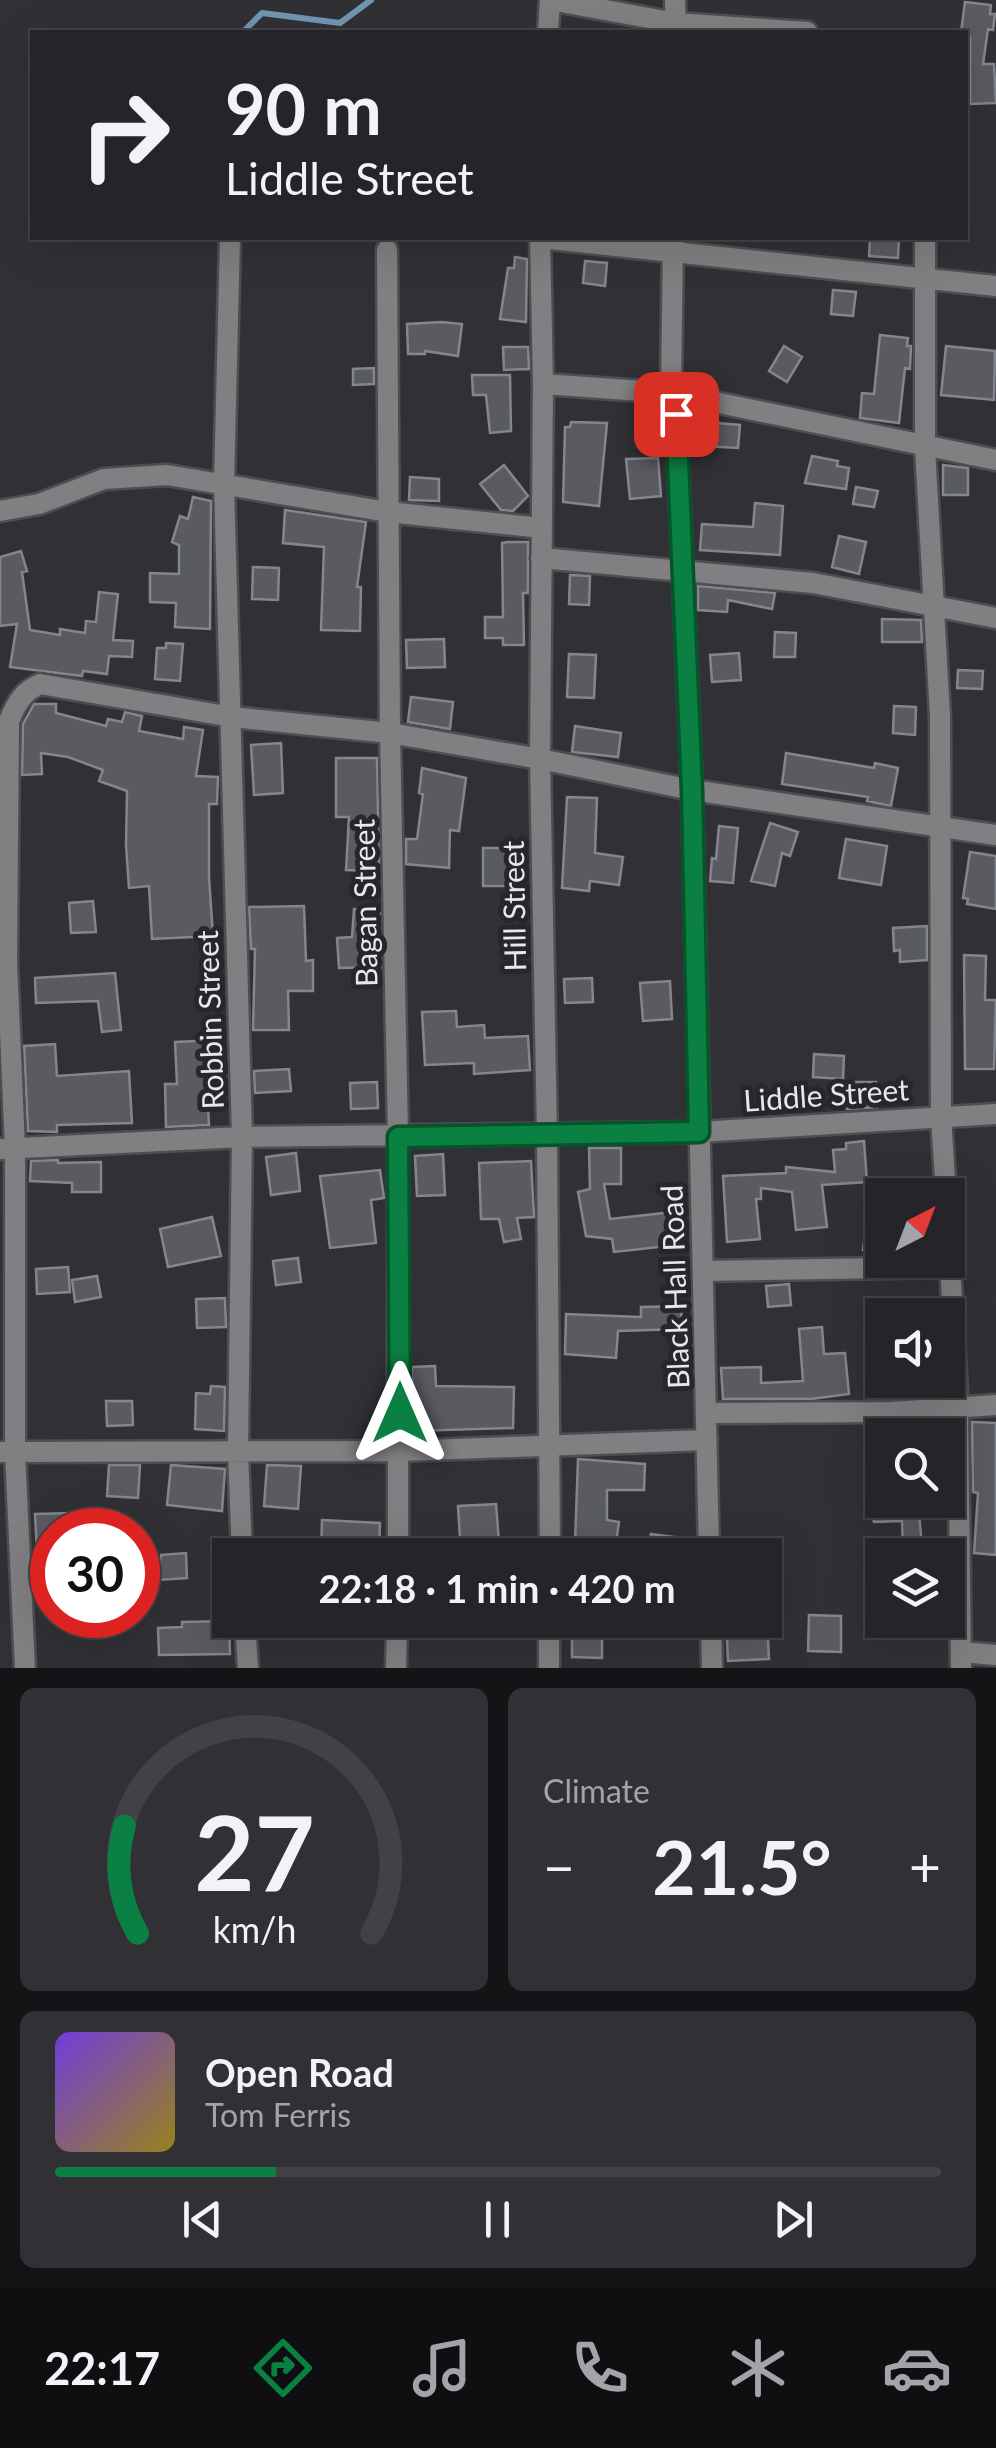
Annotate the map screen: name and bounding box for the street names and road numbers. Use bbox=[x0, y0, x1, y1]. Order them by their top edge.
street label: Bagan Street bbox=[345, 818, 383, 987]
street label: Hill Street bbox=[494, 840, 532, 972]
street label: Robbin Street bbox=[188, 930, 230, 1110]
street label: Liddle Street bbox=[742, 1070, 910, 1118]
street label: Black Hall Road bbox=[652, 1184, 696, 1390]

